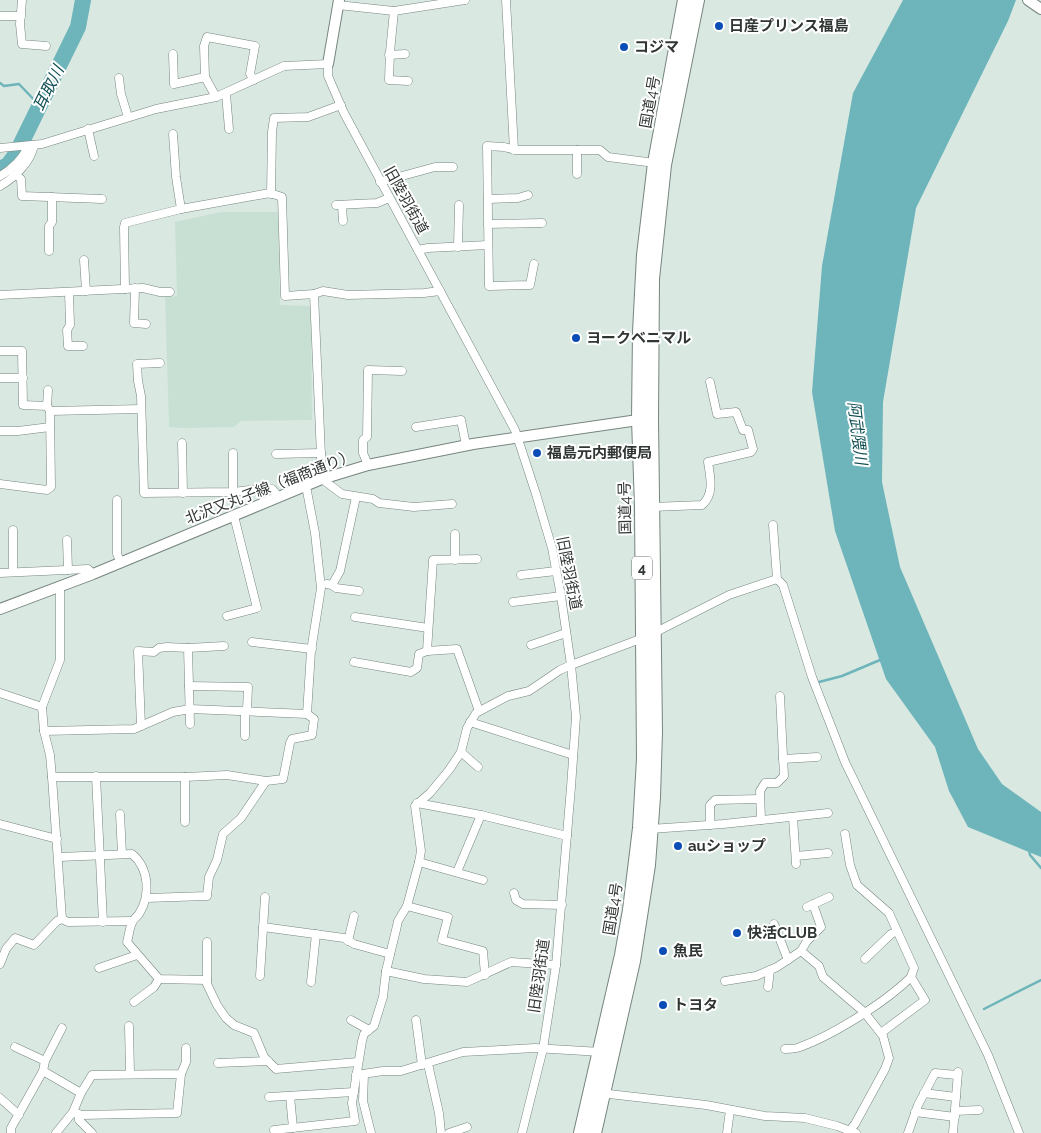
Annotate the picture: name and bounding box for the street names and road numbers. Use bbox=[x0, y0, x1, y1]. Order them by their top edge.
street label: 国道4号 bbox=[637, 74, 663, 130]
street label: 旧陸羽街道 bbox=[380, 163, 432, 237]
street label: 北沢又丸子線（福商通り） bbox=[183, 446, 357, 528]
street label: 国道4号 bbox=[616, 481, 634, 535]
street label: 旧陸羽街道 bbox=[553, 534, 585, 612]
road number: 4 bbox=[632, 556, 652, 580]
street label: 国道4号 bbox=[600, 881, 626, 937]
street label: 旧陸羽街道 bbox=[525, 938, 553, 1014]

